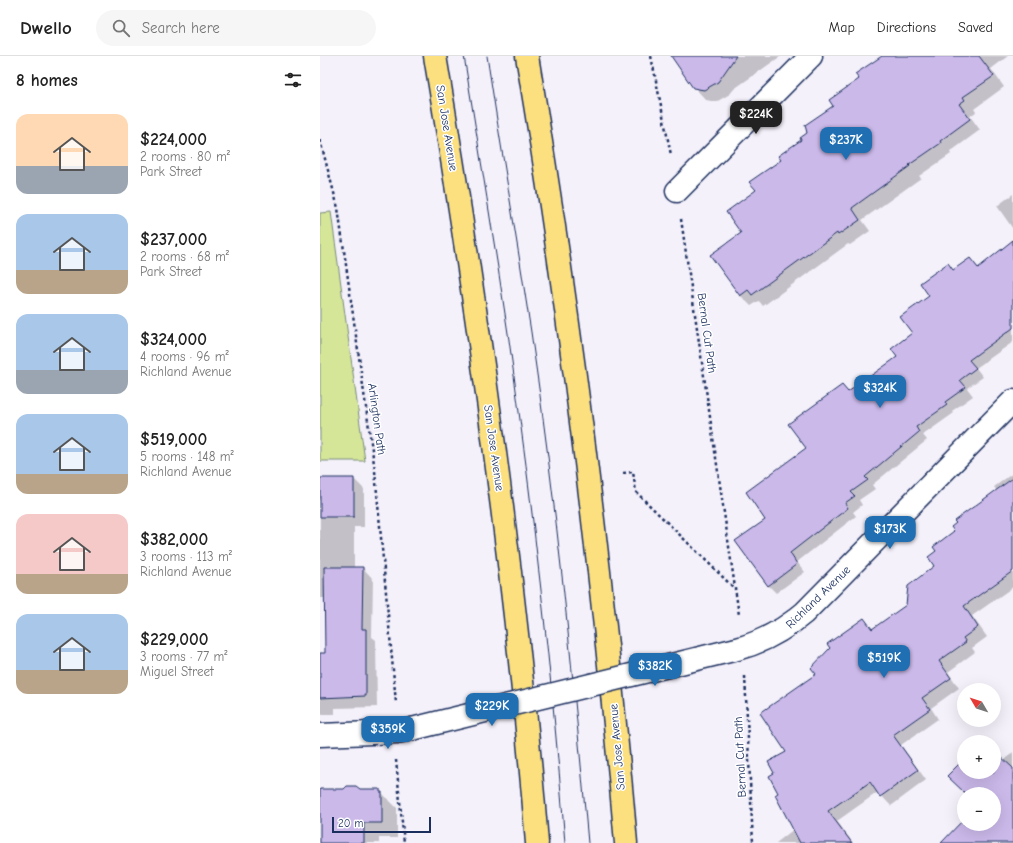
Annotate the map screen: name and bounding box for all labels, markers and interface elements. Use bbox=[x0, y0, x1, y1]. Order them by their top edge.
search box bbox=[96, 10, 376, 46]
text: Dwello bbox=[20, 17, 72, 39]
icon: search bbox=[110, 17, 132, 39]
text: Search here bbox=[142, 19, 220, 37]
text: Map bbox=[828, 19, 855, 36]
text: Directions bbox=[877, 19, 936, 36]
text: Saved bbox=[958, 19, 993, 36]
icon: filters bbox=[282, 69, 304, 91]
text: 8 homes bbox=[16, 71, 78, 90]
street label: San Jose Avenue bbox=[433, 84, 461, 172]
pin: $224K bbox=[728, 101, 784, 135]
text: $224K bbox=[739, 106, 773, 121]
pin: $237K bbox=[818, 127, 874, 161]
icon: home bbox=[48, 130, 96, 178]
text: $224,000 bbox=[140, 130, 207, 149]
text: $237K bbox=[829, 132, 863, 147]
text: 2 rooms · 80 m² bbox=[140, 149, 230, 164]
text: Park Street bbox=[140, 164, 202, 179]
icon: home bbox=[48, 230, 96, 278]
text: $237,000 bbox=[140, 230, 207, 249]
text: 2 rooms · 68 m² bbox=[140, 249, 229, 264]
text: Park Street bbox=[140, 264, 202, 279]
street label: Bernal Cut Path bbox=[694, 292, 720, 374]
icon: home bbox=[48, 330, 96, 378]
text: $324,000 bbox=[140, 330, 207, 349]
text: 4 rooms · 96 m² bbox=[140, 349, 229, 364]
text: Richland Avenue bbox=[140, 364, 232, 379]
pin: $324K bbox=[852, 375, 908, 409]
text: $324K bbox=[863, 380, 897, 395]
street label: Arlington Path bbox=[365, 382, 389, 456]
street label: San Jose Avenue bbox=[481, 404, 507, 492]
icon: home bbox=[48, 430, 96, 478]
text: $519,000 bbox=[140, 430, 207, 449]
text: 5 rooms · 148 m² bbox=[140, 449, 234, 464]
text: Richland Avenue bbox=[140, 464, 232, 479]
pin: $173K bbox=[862, 516, 918, 550]
text: $173K bbox=[874, 521, 906, 536]
icon: home bbox=[48, 530, 96, 578]
text: $382,000 bbox=[140, 530, 208, 549]
text: 3 rooms · 113 m² bbox=[140, 549, 232, 564]
street label: Richland Avenue bbox=[783, 563, 853, 631]
text: Richland Avenue bbox=[140, 564, 232, 579]
icon: home bbox=[48, 630, 96, 678]
text: $229,000 bbox=[140, 630, 208, 649]
pin: $519K bbox=[856, 645, 912, 679]
text: 3 rooms · 77 m² bbox=[140, 649, 227, 664]
text: $519K bbox=[867, 650, 901, 665]
pin: $382K bbox=[627, 653, 683, 687]
text: $382K bbox=[638, 658, 672, 673]
text: Miguel Street bbox=[140, 664, 214, 679]
north arrow bbox=[957, 683, 1001, 727]
map controls bbox=[957, 683, 1001, 831]
pin: $229K bbox=[464, 693, 520, 727]
text: $229K bbox=[475, 698, 509, 713]
street label: San Jose Avenue bbox=[606, 703, 628, 791]
pin: $359K bbox=[360, 716, 416, 750]
street label: Bernal Cut Path bbox=[731, 716, 749, 798]
text: $359K bbox=[370, 721, 406, 736]
button: + bbox=[957, 735, 1001, 779]
button: − bbox=[957, 787, 1001, 831]
scale bar bbox=[332, 815, 431, 834]
text: 20 m bbox=[338, 817, 363, 830]

